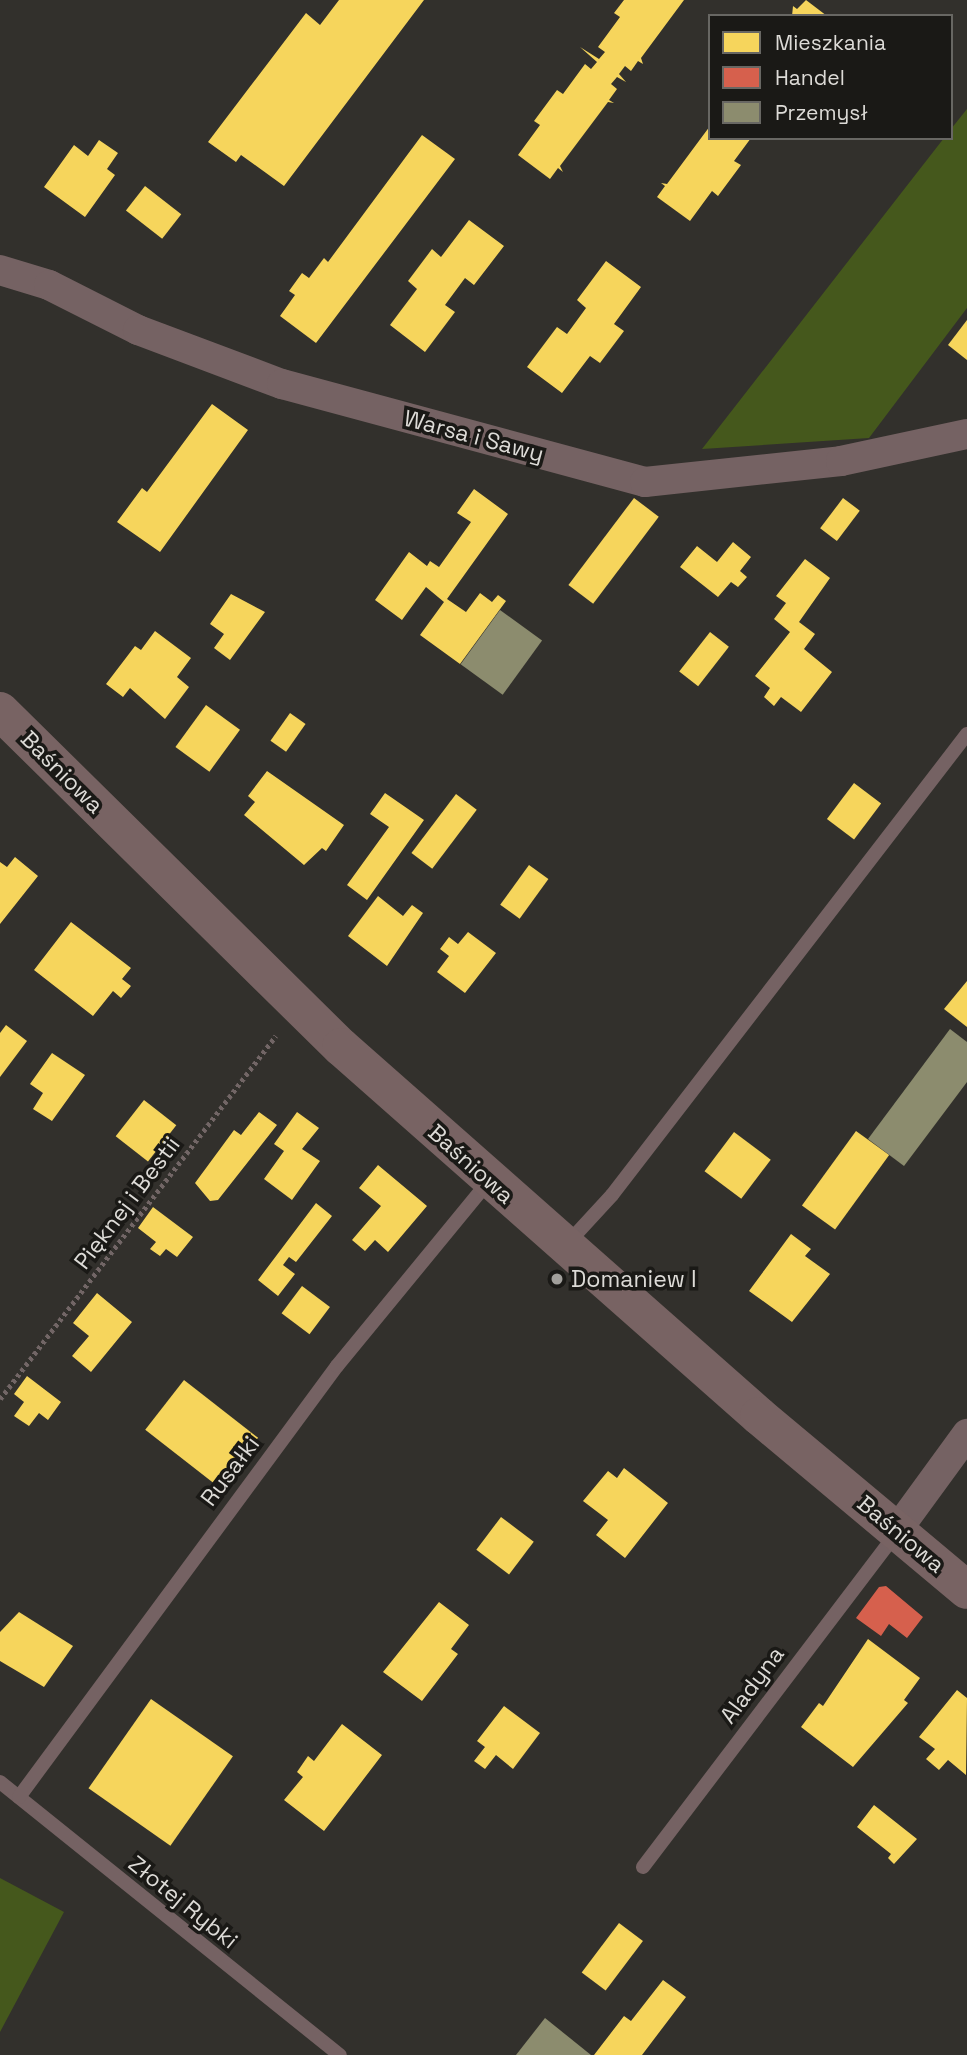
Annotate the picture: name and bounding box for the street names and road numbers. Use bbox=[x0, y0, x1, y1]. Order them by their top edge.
street label: Warsa i Sawy bbox=[401, 404, 547, 468]
street label: Baśniowa bbox=[15, 725, 109, 819]
street label: Baśniowa bbox=[423, 1118, 519, 1210]
street label: Pięknej i Bestii bbox=[68, 1131, 186, 1275]
street label: Rusałki bbox=[195, 1431, 265, 1511]
street label: Baśniowa bbox=[852, 1489, 950, 1579]
street label: Aladyna bbox=[714, 1641, 790, 1729]
street label: Złotej Rybki bbox=[123, 1850, 243, 1954]

